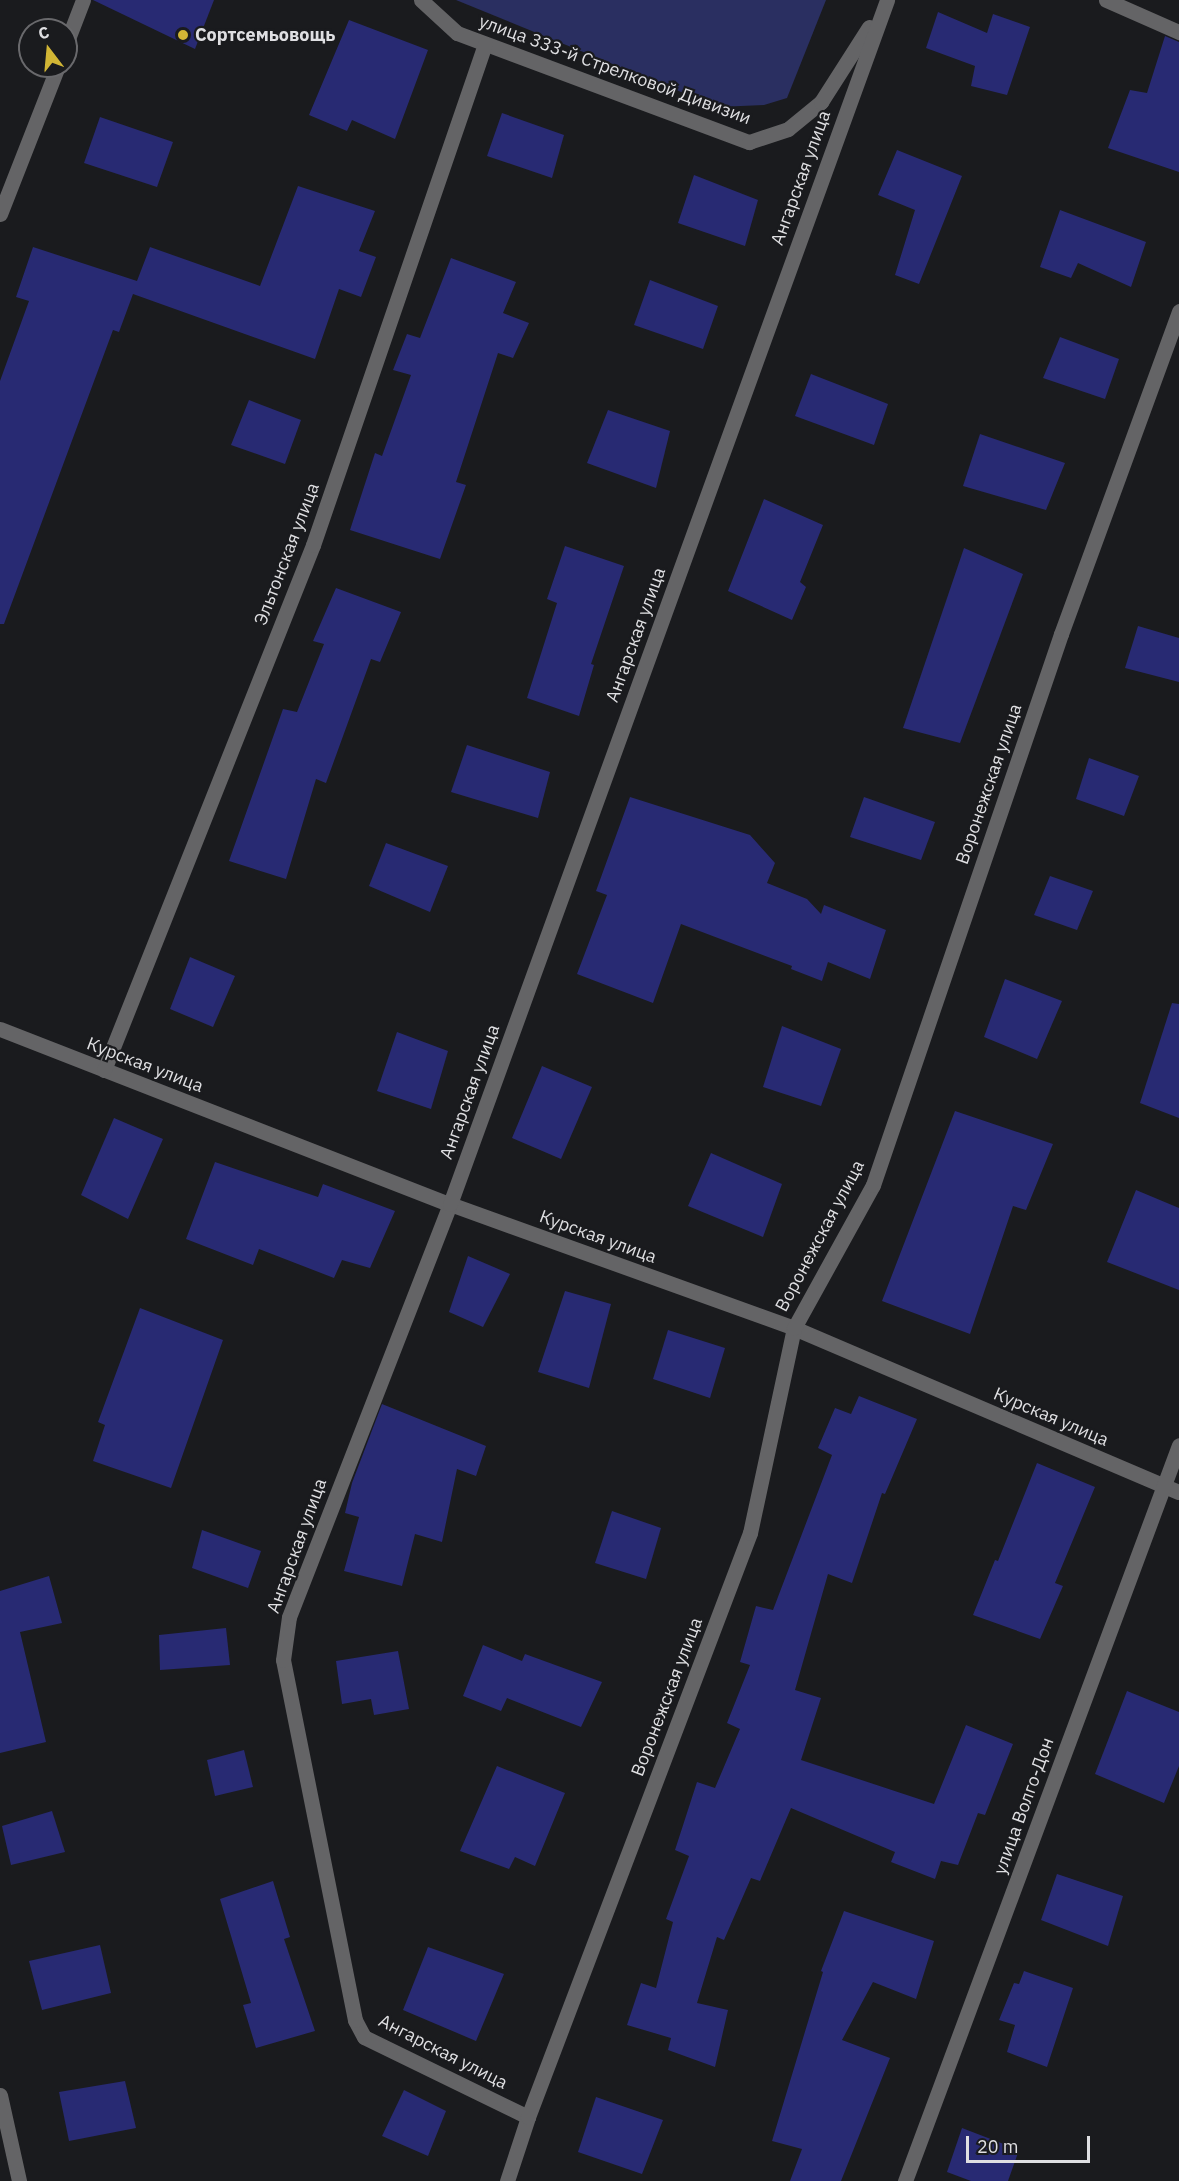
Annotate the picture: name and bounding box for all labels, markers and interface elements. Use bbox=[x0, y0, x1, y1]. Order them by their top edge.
street label: улица 333-й Стрелковой Дивизии bbox=[476, 11, 754, 129]
north arrow bbox=[18, 18, 78, 78]
text: С bbox=[36, 22, 51, 44]
place label: Сортсемьовощь bbox=[195, 24, 335, 46]
marker: Сортсемьовощь bbox=[176, 28, 190, 42]
street label: Ангарская улица bbox=[767, 108, 835, 248]
street label: Эльтонская улица bbox=[250, 480, 324, 628]
street label: Ангарская улица bbox=[602, 565, 670, 705]
street label: Воронежская улица bbox=[951, 701, 1027, 867]
street label: Ангарская улица bbox=[436, 1022, 504, 1162]
street label: Курская улица bbox=[84, 1033, 206, 1097]
street label: Воронежская улица bbox=[771, 1157, 869, 1315]
street label: Курская улица bbox=[537, 1206, 659, 1268]
street label: Курская улица bbox=[990, 1383, 1112, 1451]
street label: Ангарская улица bbox=[263, 1476, 331, 1616]
street label: Воронежская улица bbox=[627, 1615, 707, 1779]
street label: улица Волго-Дон bbox=[989, 1735, 1059, 1877]
street label: Ангарская улица bbox=[375, 2010, 511, 2094]
scale bar bbox=[969, 2124, 1094, 2162]
text: 20 m bbox=[977, 2135, 1019, 2158]

